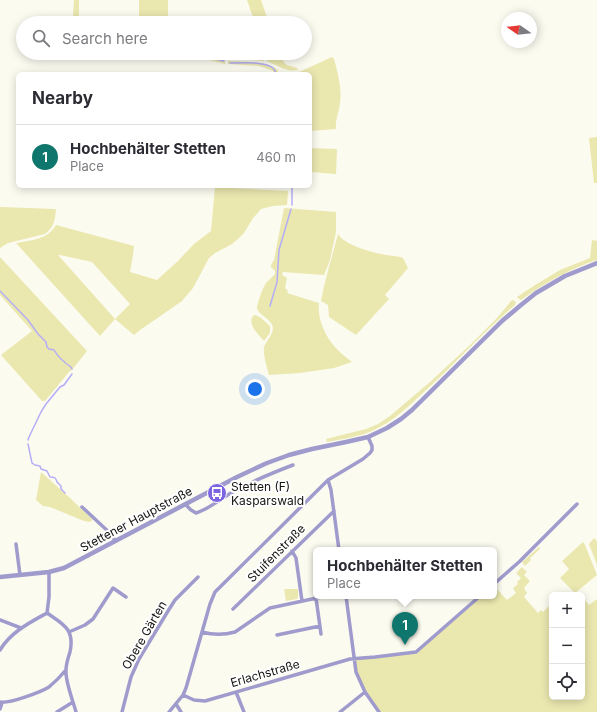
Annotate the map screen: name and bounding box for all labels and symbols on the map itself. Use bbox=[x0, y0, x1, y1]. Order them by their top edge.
north arrow bbox=[501, 12, 537, 48]
your location bbox=[245, 379, 265, 399]
place label: Stetten (F) Kasparswald bbox=[231, 479, 304, 508]
bus stop icon: Stetten (F) Kasparswald bbox=[206, 482, 228, 504]
street label: Stettener Hauptstraße bbox=[77, 483, 195, 555]
street label: Stuifenstraße bbox=[244, 521, 308, 585]
street label: Obere Gärten bbox=[118, 598, 170, 672]
pin: 1 bbox=[392, 612, 418, 645]
street label: Erlachstraße bbox=[229, 656, 301, 690]

